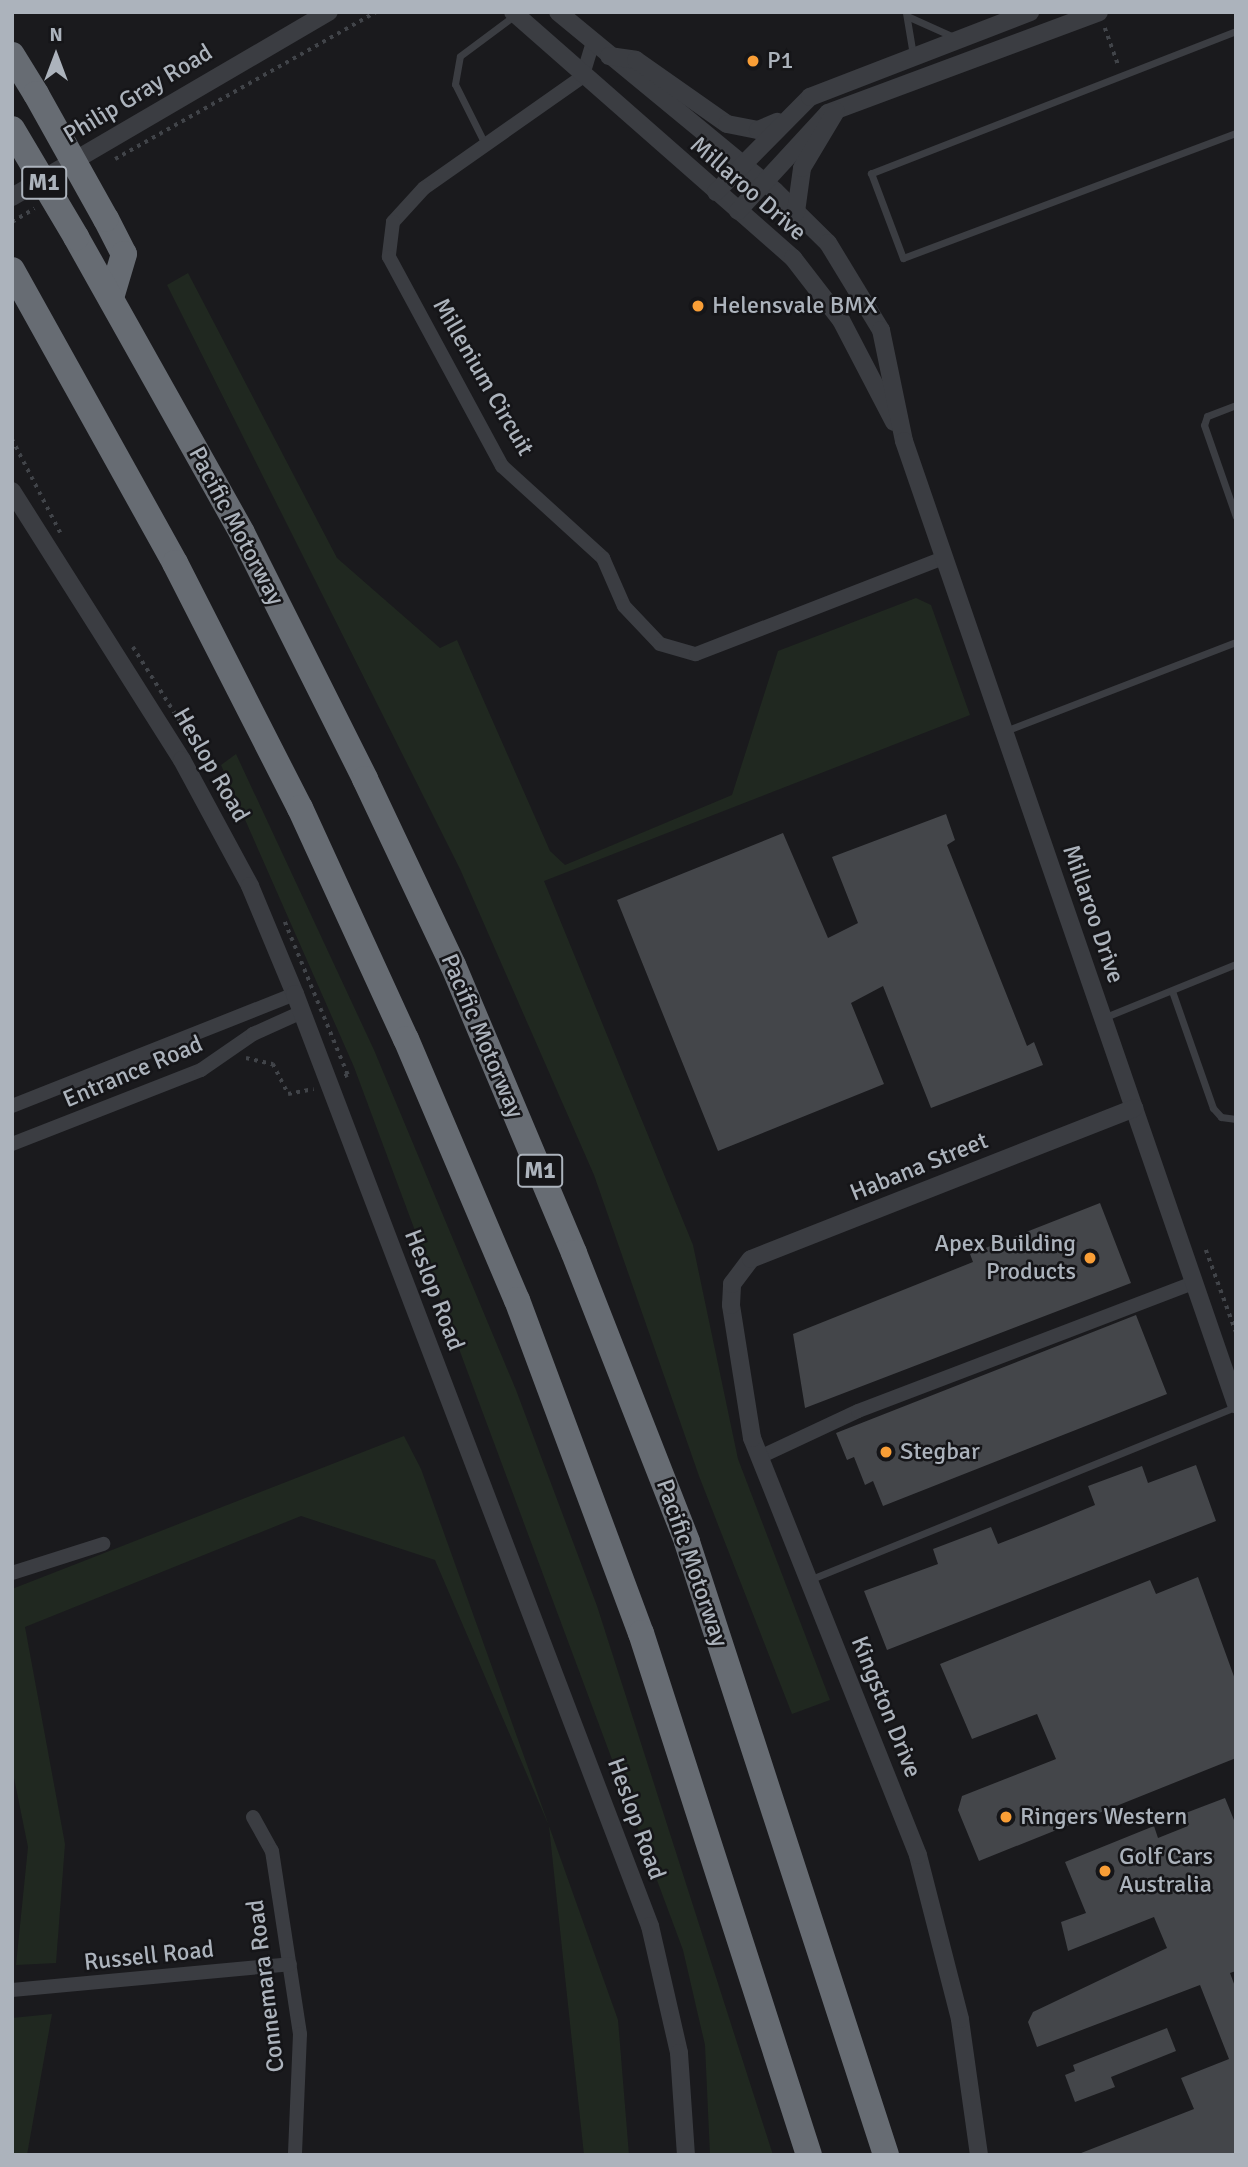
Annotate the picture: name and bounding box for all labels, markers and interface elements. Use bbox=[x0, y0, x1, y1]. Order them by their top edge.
north arrow bbox=[21, 21, 91, 91]
text: N bbox=[49, 23, 63, 47]
street label: Philip Gray Road bbox=[58, 38, 218, 150]
place label: P1 bbox=[767, 47, 794, 75]
marker: P1 bbox=[745, 53, 761, 69]
street label: Millaroo Drive bbox=[684, 131, 812, 247]
road number: M1 bbox=[20, 164, 68, 202]
place label: Helensvale BMX bbox=[712, 292, 878, 320]
street label: Millenium Circuit bbox=[426, 293, 540, 461]
marker: Helensvale BMX bbox=[690, 298, 706, 314]
street label: Pacific Motorway bbox=[182, 442, 290, 610]
street label: Heslop Road bbox=[167, 703, 255, 827]
street label: Millaroo Drive bbox=[1056, 841, 1130, 987]
street label: Pacific Motorway bbox=[434, 950, 530, 1122]
street label: Entrance Road bbox=[59, 1030, 207, 1114]
street label: Habana Street bbox=[846, 1126, 992, 1208]
road number: M1 bbox=[516, 1152, 564, 1190]
street label: Heslop Road bbox=[398, 1225, 470, 1355]
place label: Apex Building Products bbox=[934, 1230, 1076, 1286]
marker: Apex Building Products bbox=[1082, 1250, 1098, 1266]
place label: Stegbar bbox=[900, 1438, 980, 1466]
marker: Stegbar bbox=[878, 1444, 894, 1460]
street label: Pacific Motorway bbox=[650, 1475, 734, 1651]
street label: Kingston Drive bbox=[845, 1632, 927, 1782]
street label: Heslop Road bbox=[601, 1754, 671, 1884]
place label: Ringers Western bbox=[1020, 1803, 1187, 1831]
marker: Ringers Western bbox=[998, 1809, 1014, 1825]
place label: Golf Cars Australia bbox=[1119, 1843, 1213, 1899]
marker: Golf Cars Australia bbox=[1097, 1863, 1113, 1879]
street label: Connemara Road bbox=[241, 1898, 291, 2074]
street label: Russell Road bbox=[83, 1935, 215, 1977]

